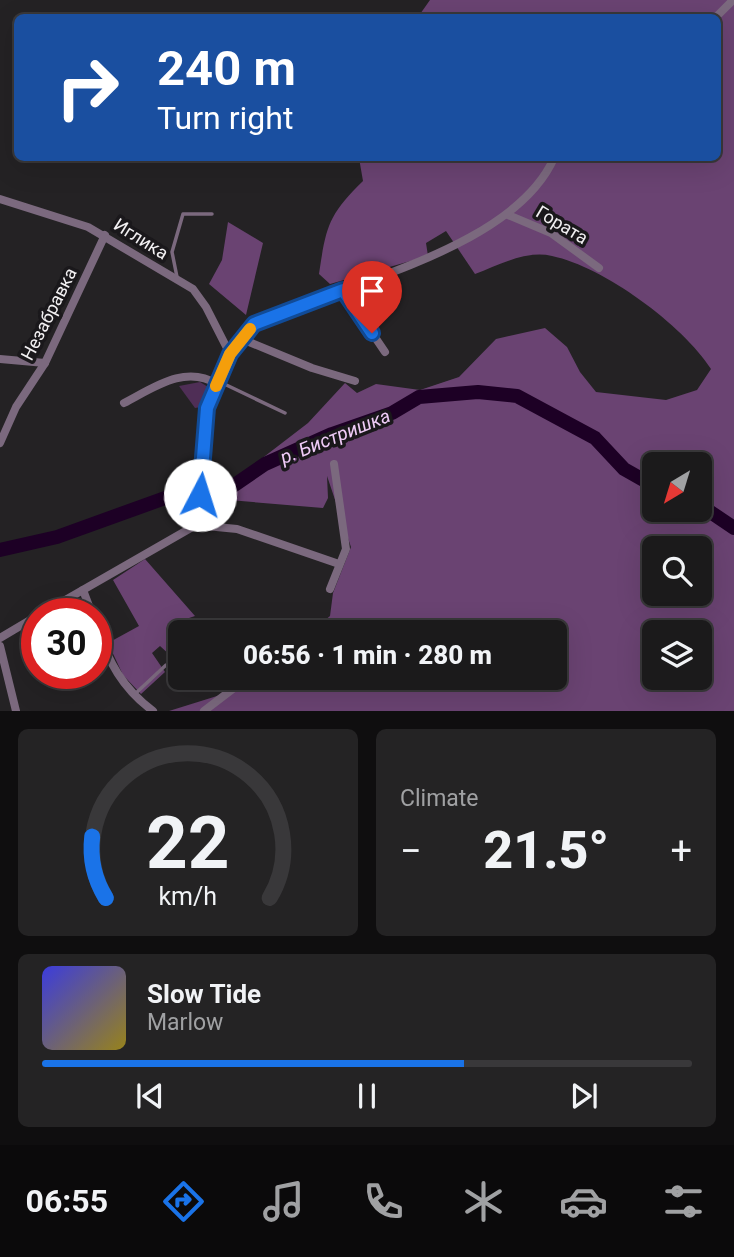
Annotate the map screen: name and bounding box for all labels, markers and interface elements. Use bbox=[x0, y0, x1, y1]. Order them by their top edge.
text: 240 m bbox=[157, 40, 296, 97]
icon: right bbox=[42, 42, 133, 133]
text: Turn right bbox=[157, 99, 293, 137]
street label: Гората bbox=[533, 201, 592, 248]
street label: Иглика bbox=[110, 214, 172, 263]
pin bbox=[342, 261, 402, 333]
street label: Незабравка bbox=[16, 264, 81, 363]
icon: arrive bbox=[353, 272, 391, 310]
water label: р. Бистришка bbox=[276, 404, 394, 469]
north arrow bbox=[642, 452, 712, 522]
map controls bbox=[642, 452, 712, 690]
position arrow bbox=[163, 458, 237, 532]
button: search bbox=[642, 536, 712, 606]
speed limit sign: 30 bbox=[21, 598, 112, 689]
button: layers bbox=[642, 620, 712, 690]
text: 06:56 · 1 min · 280 m bbox=[243, 640, 492, 670]
text: Climate bbox=[400, 785, 479, 812]
text: 22 bbox=[146, 801, 230, 887]
text: 21.5° bbox=[483, 820, 609, 881]
text: − bbox=[400, 829, 422, 873]
text: + bbox=[670, 829, 692, 873]
text: km/h bbox=[159, 882, 217, 911]
text: Slow Tide bbox=[147, 979, 261, 1009]
text: Marlow bbox=[147, 1009, 223, 1036]
icon: previous bbox=[131, 1077, 169, 1115]
icon: pause bbox=[348, 1077, 386, 1115]
icon: next bbox=[565, 1077, 603, 1115]
icon: directions bbox=[159, 1177, 208, 1226]
icon: music bbox=[259, 1177, 308, 1226]
icon: phone bbox=[359, 1177, 408, 1226]
icon: climate bbox=[459, 1177, 508, 1226]
icon: car bbox=[559, 1177, 608, 1226]
icon: filters bbox=[659, 1177, 708, 1226]
text: 06:55 bbox=[26, 1182, 108, 1220]

